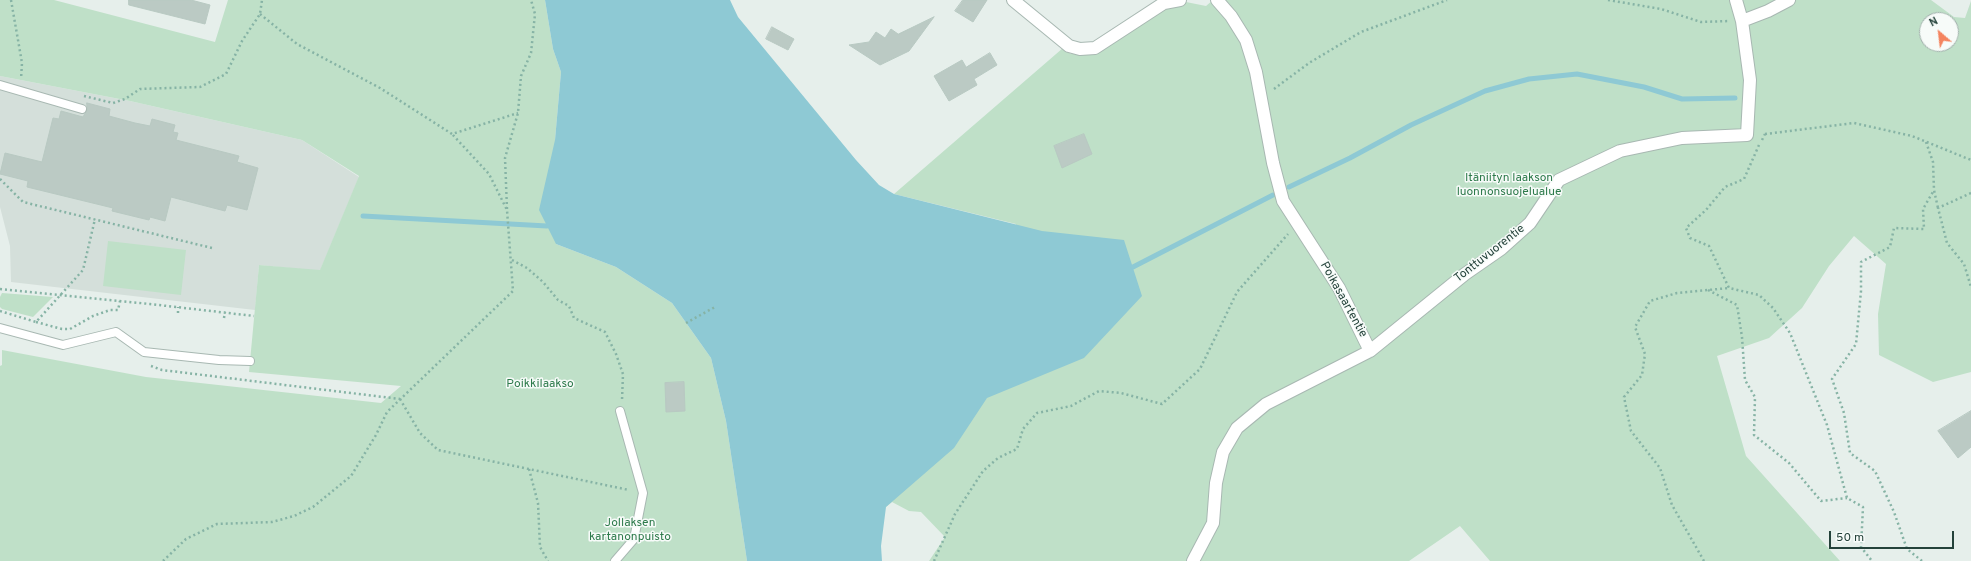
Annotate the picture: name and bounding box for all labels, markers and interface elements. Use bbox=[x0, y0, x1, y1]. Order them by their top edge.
north arrow bbox=[1919, 12, 1959, 52]
text: N bbox=[1927, 14, 1941, 30]
park label: Itäniityn laakson luonnonsuojelualue bbox=[1457, 172, 1561, 200]
street label: Tonttuvuorentie bbox=[1452, 222, 1528, 286]
street label: Poikasaartentie bbox=[1316, 260, 1370, 340]
park label: Poikkilaakso bbox=[506, 378, 574, 392]
park label: Jollaksen kartanonpuisto bbox=[589, 517, 671, 545]
scale bar bbox=[1831, 523, 1956, 549]
text: 50 m bbox=[1836, 530, 1864, 546]

